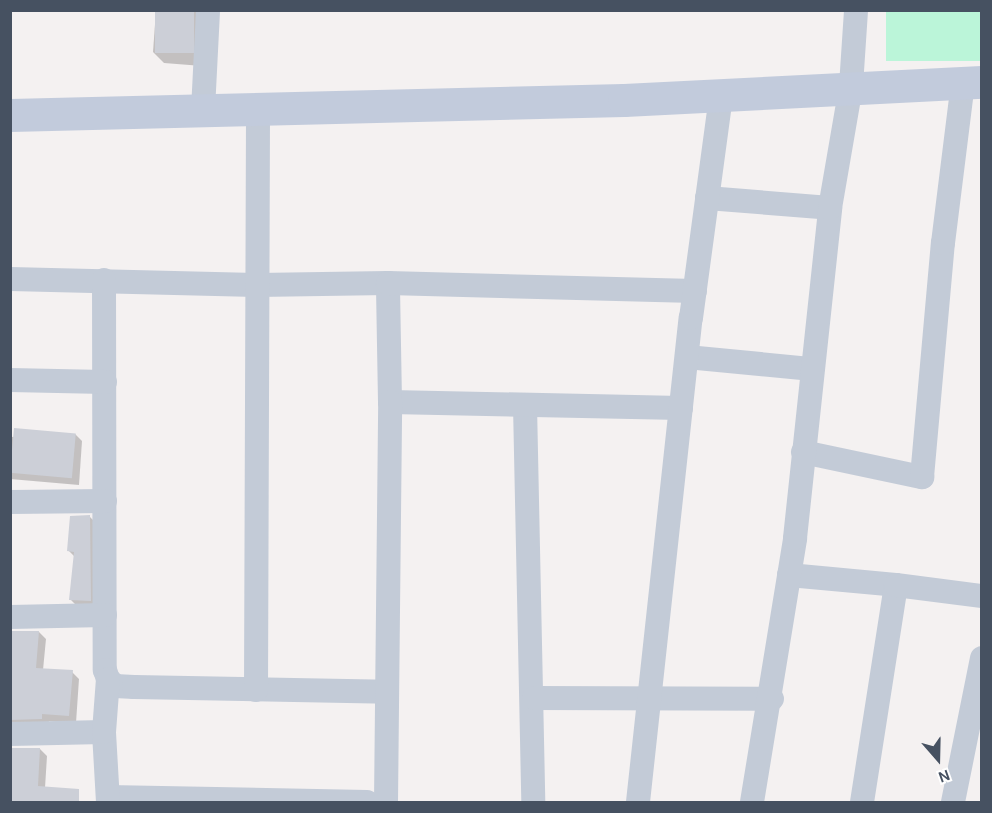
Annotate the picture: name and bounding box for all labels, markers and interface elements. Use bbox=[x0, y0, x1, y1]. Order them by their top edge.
north arrow bbox=[908, 729, 968, 789]
text: N bbox=[936, 765, 953, 787]

